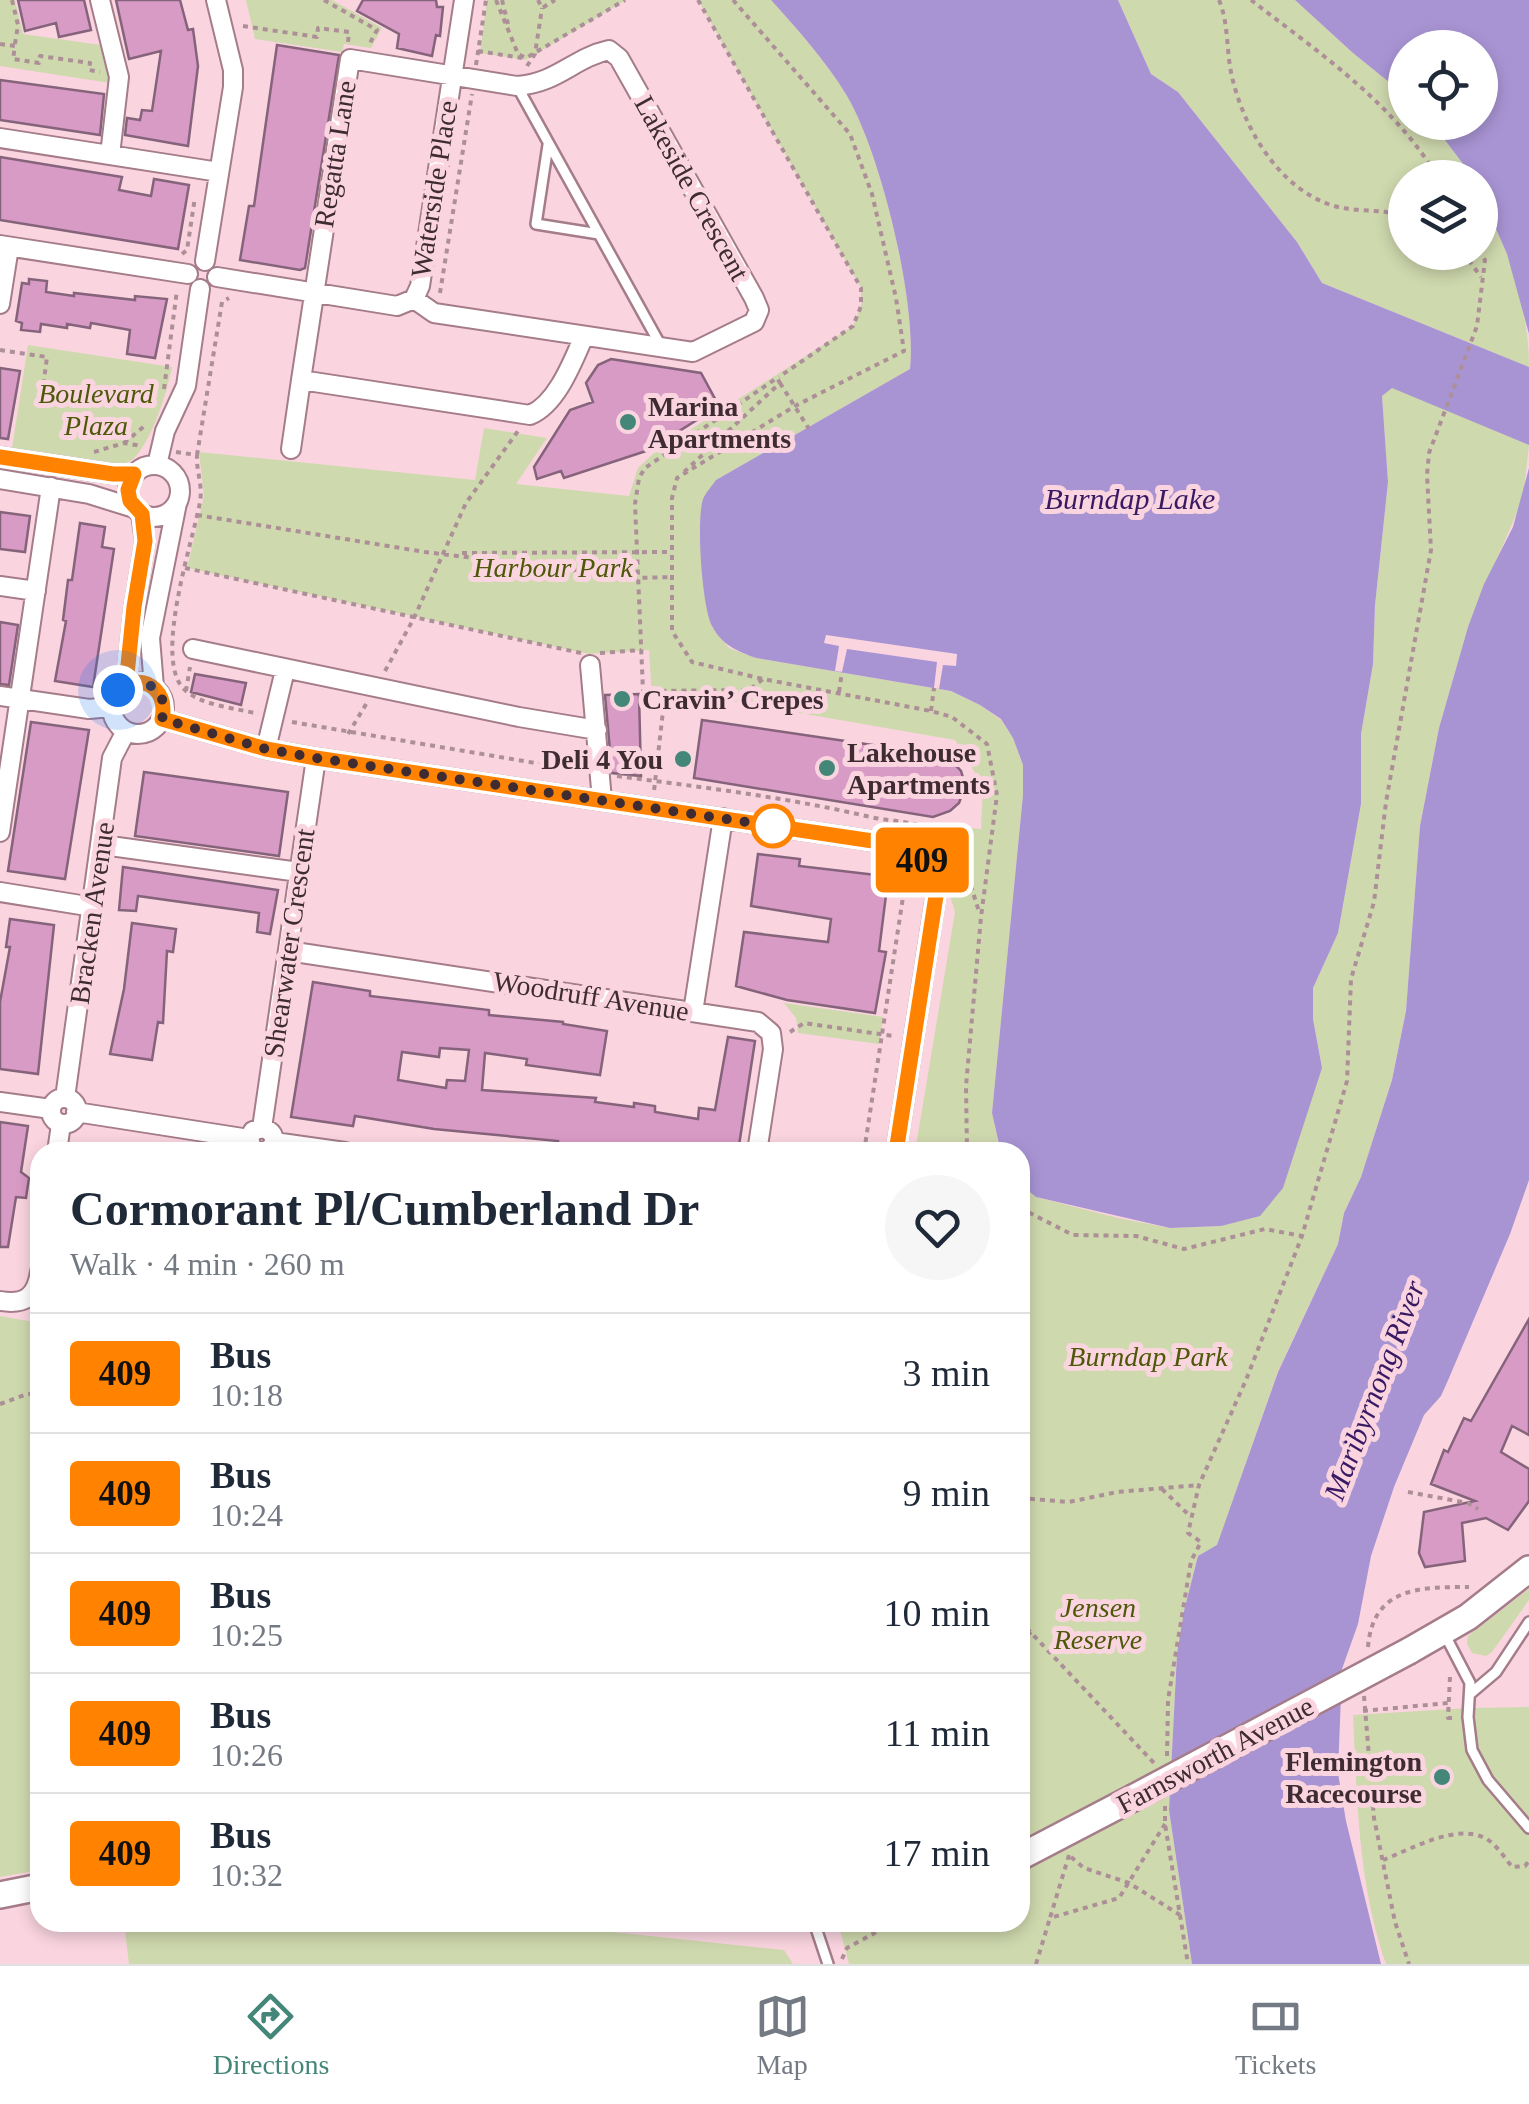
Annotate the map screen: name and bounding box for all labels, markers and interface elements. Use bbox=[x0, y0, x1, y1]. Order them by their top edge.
map controls bbox=[1388, 30, 1498, 270]
button: locate bbox=[1388, 30, 1498, 140]
street label: Regatta Lane bbox=[308, 78, 362, 230]
street label: Lakeside Crescent bbox=[629, 90, 756, 286]
street label: Waterside Place bbox=[405, 98, 463, 280]
button: layers bbox=[1388, 160, 1498, 270]
park label: Boulevard Plaza bbox=[38, 378, 155, 441]
place label: Marina Apartments bbox=[648, 391, 791, 454]
marker: Marina Apartments bbox=[617, 411, 639, 433]
water label: Burndap Lake bbox=[1045, 482, 1215, 515]
park label: Harbour Park bbox=[472, 552, 633, 583]
your location bbox=[93, 665, 143, 715]
place label: Cravin’ Crepes bbox=[642, 684, 824, 715]
marker: Cravin’ Crepes bbox=[611, 688, 633, 710]
place label: Lakehouse Apartments bbox=[847, 737, 990, 800]
place label: Deli 4 You bbox=[541, 744, 663, 775]
marker: Deli 4 You bbox=[672, 748, 694, 770]
marker: Lakehouse Apartments bbox=[816, 757, 838, 779]
unlabelled marker bbox=[752, 805, 794, 847]
street label: Bracken Avenue bbox=[64, 820, 120, 1006]
street label: Shearwater Crescent bbox=[258, 826, 320, 1059]
line badge: 409 bbox=[864, 828, 980, 892]
text: 409 bbox=[896, 841, 948, 880]
street label: Woodruff Avenue bbox=[491, 965, 691, 1027]
button: heart bbox=[885, 1175, 990, 1280]
text: Cormorant Pl/Cumberland Dr bbox=[70, 1182, 699, 1235]
text: Walk · 4 min · 260 m bbox=[70, 1246, 345, 1282]
water label: Maribyrnong River bbox=[1317, 1275, 1431, 1505]
text: Bus bbox=[210, 1334, 271, 1376]
park label: Burndap Park bbox=[1068, 1341, 1228, 1372]
text: 3 min bbox=[902, 1352, 990, 1394]
text: 409 bbox=[99, 1354, 151, 1393]
text: 10:18 bbox=[210, 1377, 283, 1413]
text: Bus bbox=[210, 1454, 271, 1496]
text: 9 min bbox=[902, 1472, 990, 1514]
text: 409 bbox=[99, 1474, 151, 1513]
text: 10:24 bbox=[210, 1497, 283, 1533]
text: Bus bbox=[210, 1574, 271, 1616]
text: 10 min bbox=[883, 1592, 990, 1634]
park label: Jensen Reserve bbox=[1053, 1592, 1142, 1655]
text: 409 bbox=[99, 1594, 151, 1633]
text: 10:25 bbox=[210, 1617, 283, 1653]
street label: Farnsworth Avenue bbox=[1111, 1690, 1319, 1820]
text: Bus bbox=[210, 1694, 271, 1736]
text: 11 min bbox=[885, 1712, 990, 1754]
text: 409 bbox=[99, 1714, 151, 1753]
text: 10:26 bbox=[210, 1737, 283, 1773]
place label: Flemington Racecourse bbox=[1285, 1746, 1422, 1809]
marker: Flemington Racecourse bbox=[1431, 1766, 1453, 1788]
text: Bus bbox=[210, 1814, 271, 1856]
text: 17 min bbox=[883, 1832, 990, 1874]
text: 409 bbox=[99, 1834, 151, 1873]
text: 10:32 bbox=[210, 1857, 283, 1893]
tab: Directions bbox=[213, 1989, 329, 2081]
tab: Map bbox=[755, 1989, 810, 2081]
tab: Tickets bbox=[1235, 1989, 1316, 2081]

